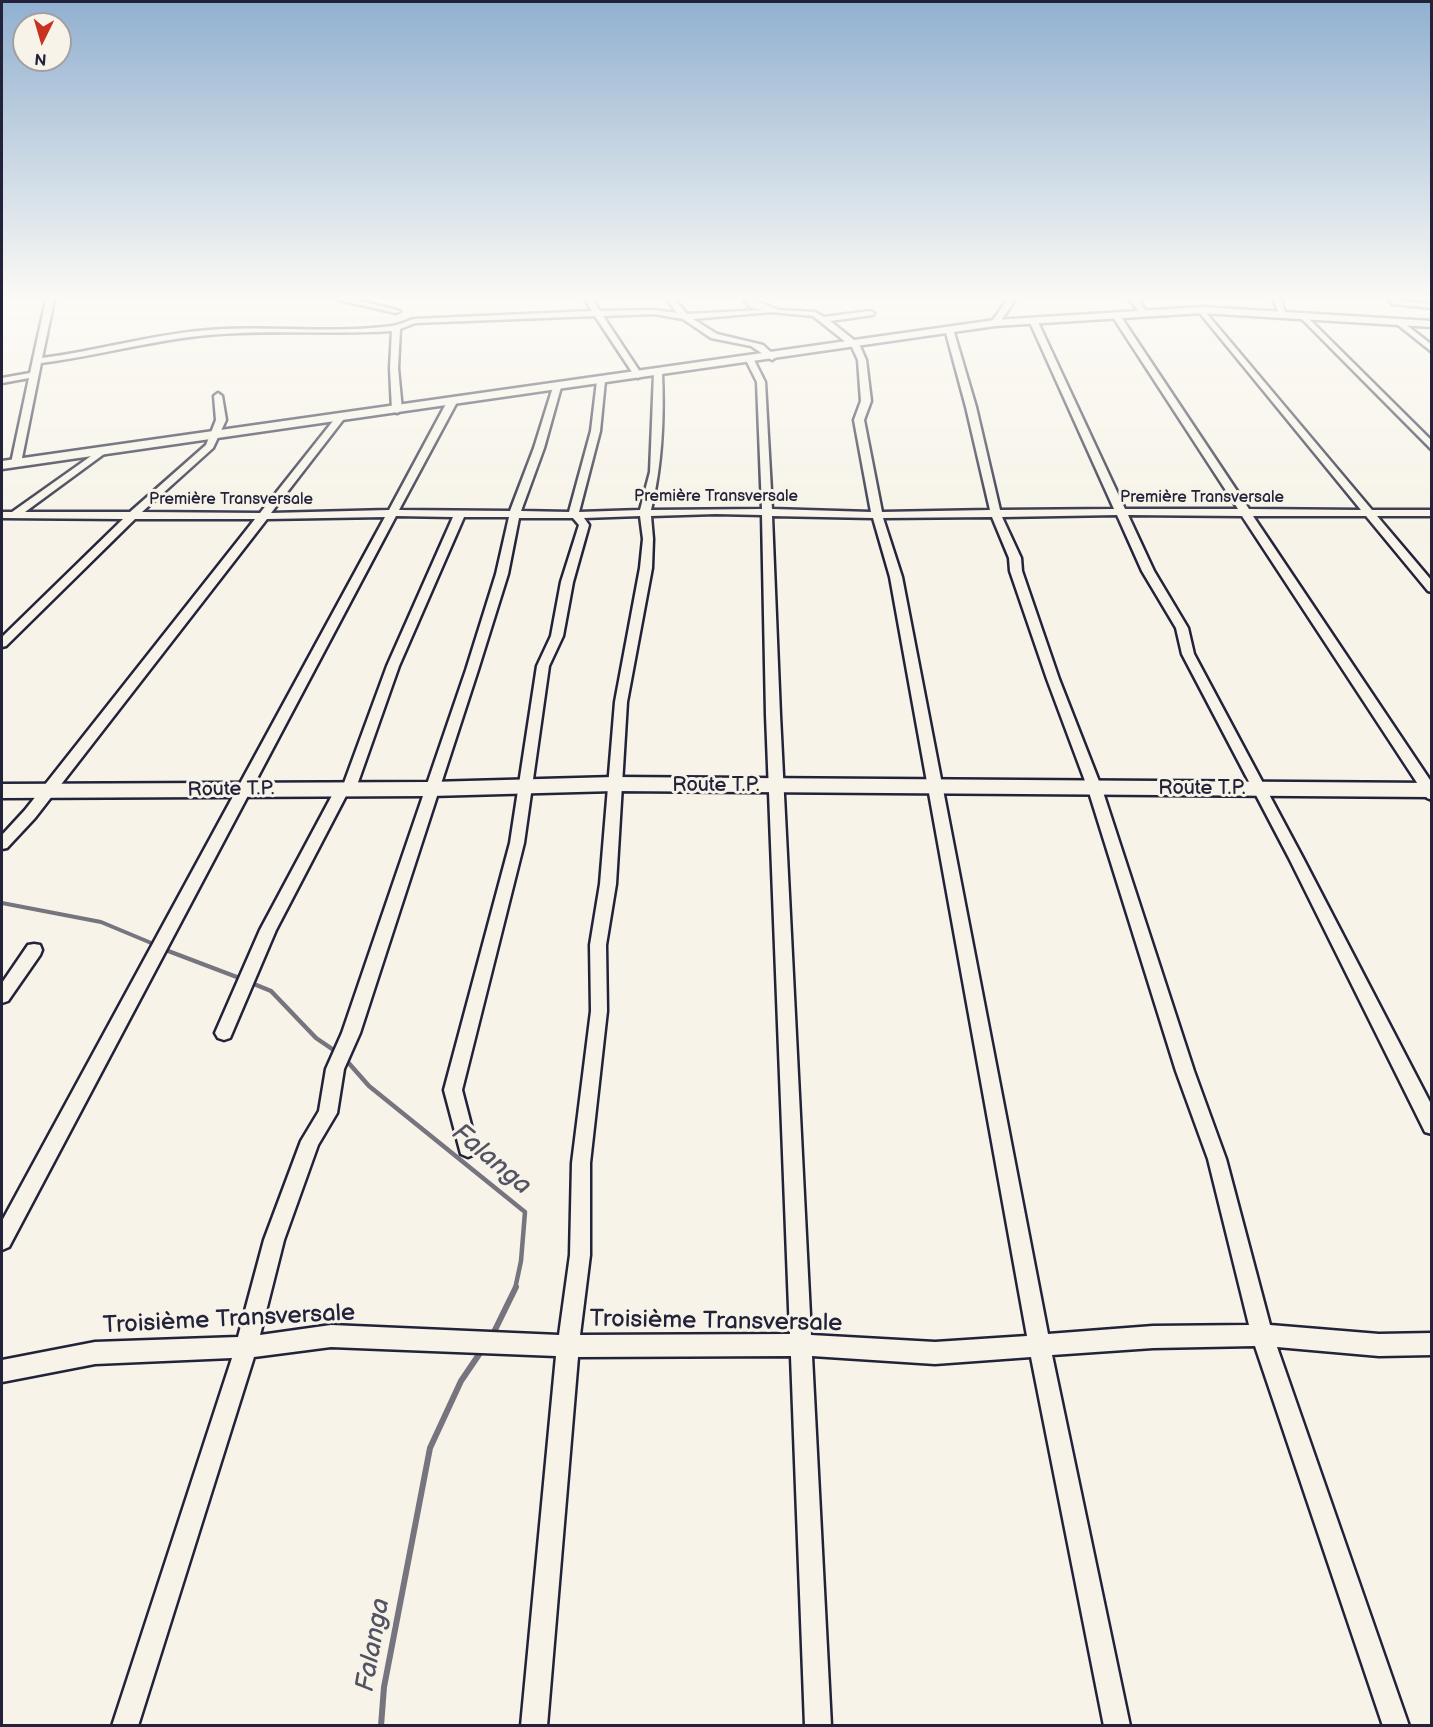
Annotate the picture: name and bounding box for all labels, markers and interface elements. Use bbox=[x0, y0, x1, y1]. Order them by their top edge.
north arrow bbox=[12, 12, 72, 72]
text: N bbox=[34, 48, 47, 68]
street label: Première Transversale bbox=[634, 487, 798, 507]
street label: Première Transversale bbox=[1120, 488, 1284, 508]
street label: Première Transversale bbox=[149, 490, 313, 510]
street label: Route T.P. bbox=[672, 774, 760, 798]
street label: Route T.P. bbox=[187, 777, 275, 803]
street label: Route T.P. bbox=[1158, 777, 1246, 801]
water label: Falanga bbox=[445, 1118, 537, 1202]
street label: Troisième Transversale bbox=[102, 1299, 356, 1341]
street label: Troisième Transversale bbox=[589, 1305, 843, 1339]
water label: Falanga bbox=[350, 1596, 398, 1694]

